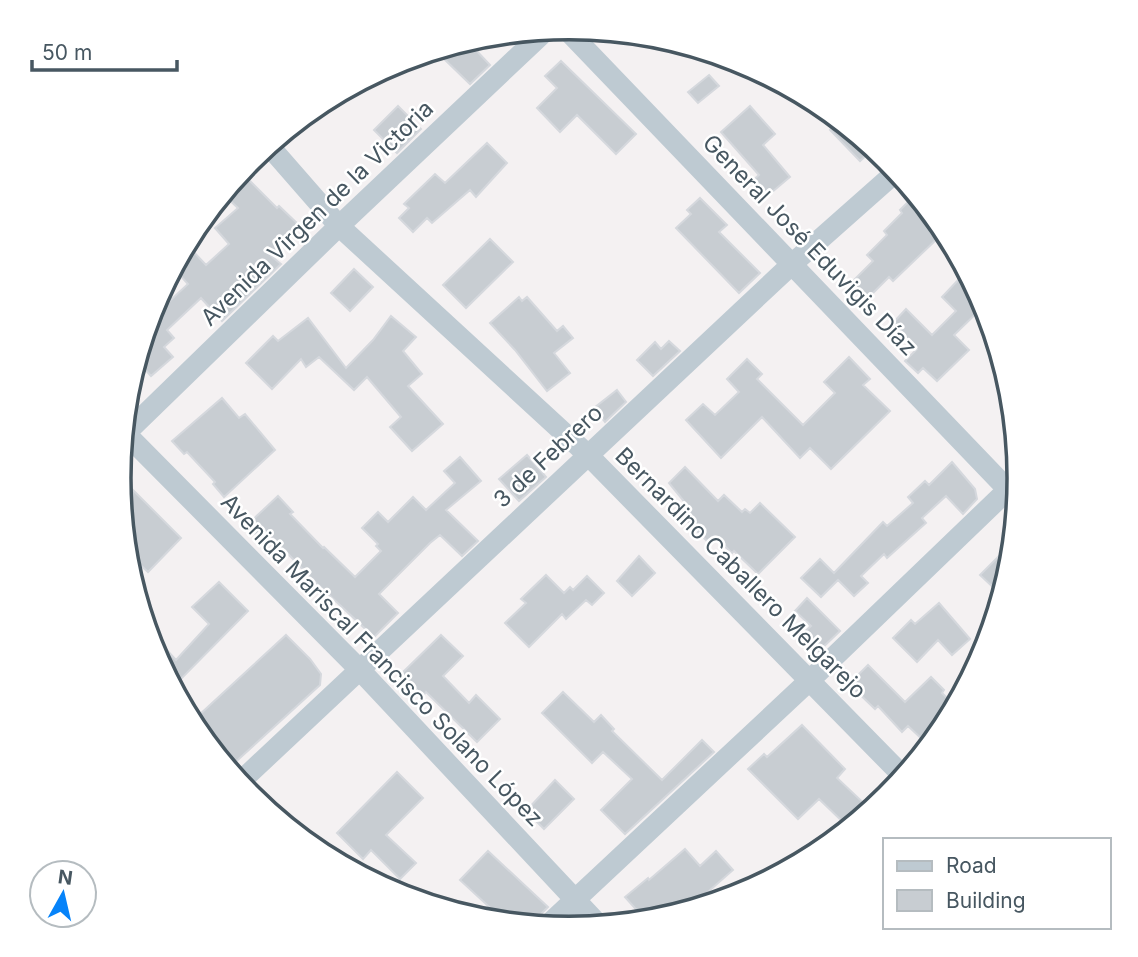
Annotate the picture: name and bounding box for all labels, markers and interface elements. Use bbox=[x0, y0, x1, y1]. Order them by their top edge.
scale bar bbox=[32, 28, 177, 72]
text: 50 m bbox=[42, 40, 92, 65]
street label: Avenida Virgen de la Victoria bbox=[195, 94, 439, 332]
street label: General José Eduvigis Díaz bbox=[697, 129, 923, 361]
street label: 3 de Febrero bbox=[488, 399, 608, 513]
street label: Bernardino Caballero Melgarejo bbox=[610, 442, 872, 704]
street label: Avenida Mariscal Francisco Solano López bbox=[215, 488, 549, 832]
legend bbox=[883, 838, 1110, 929]
text: Road bbox=[946, 853, 997, 878]
north arrow bbox=[28, 859, 98, 929]
text: N bbox=[57, 865, 74, 890]
text: Building bbox=[946, 888, 1026, 913]

